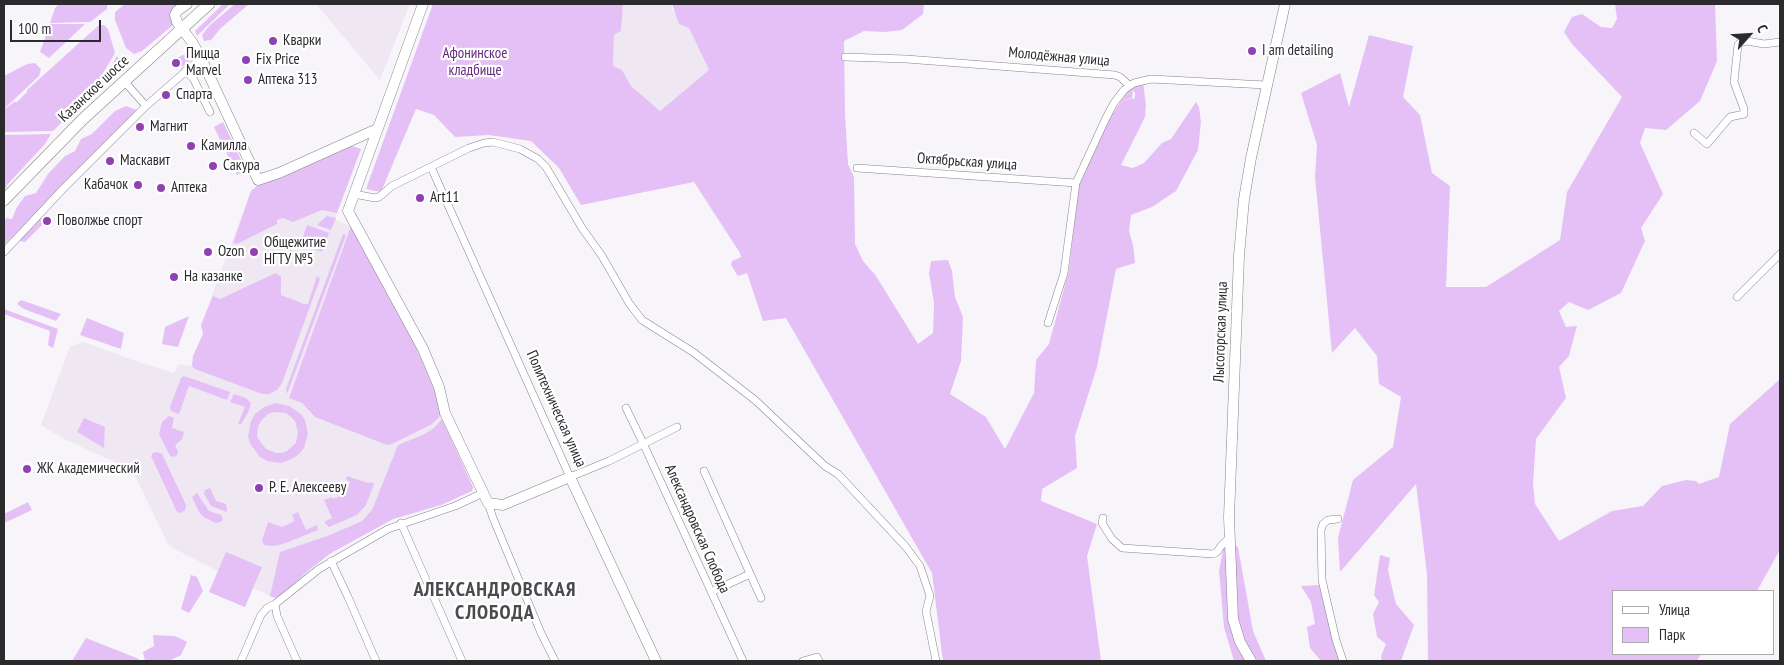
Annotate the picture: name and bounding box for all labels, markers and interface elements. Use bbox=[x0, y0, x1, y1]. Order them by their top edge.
scale bar bbox=[12, 10, 104, 42]
north arrow bbox=[1724, 10, 1774, 60]
text: 100 m bbox=[18, 19, 51, 38]
text: С bbox=[1753, 22, 1772, 35]
place label: Кварки bbox=[283, 32, 321, 50]
marker: Кварки bbox=[267, 35, 279, 47]
place label: I am detailing bbox=[1262, 42, 1334, 60]
street label: Молодёжная улица bbox=[1008, 44, 1110, 70]
place label: Пицца Marvel bbox=[186, 45, 221, 80]
park label: Афонинское кладбище bbox=[443, 45, 507, 80]
marker: I am detailing bbox=[1246, 45, 1258, 57]
place label: Fix Price bbox=[256, 51, 300, 69]
street label: Казанское шоссе bbox=[55, 52, 133, 126]
marker: Fix Price bbox=[240, 54, 252, 66]
marker: Пицца Marvel bbox=[170, 57, 182, 69]
place label: Аптека 313 bbox=[258, 71, 318, 89]
marker: Аптека 313 bbox=[242, 74, 254, 86]
place label: Спарта bbox=[176, 86, 212, 104]
marker: Спарта bbox=[160, 89, 172, 101]
place label: Магнит bbox=[150, 118, 188, 136]
marker: Магнит bbox=[134, 121, 146, 133]
place label: Камилла bbox=[201, 137, 247, 155]
marker: Камилла bbox=[185, 140, 197, 152]
street label: Октябрьская улица bbox=[916, 150, 1018, 174]
place label: Маскавит bbox=[120, 152, 170, 170]
marker: Маскавит bbox=[104, 155, 116, 167]
place label: Сакура bbox=[223, 157, 260, 175]
marker: Сакура bbox=[207, 160, 219, 172]
place label: Кабачок bbox=[84, 176, 128, 194]
marker: Кабачок bbox=[132, 179, 144, 191]
place label: Аптека bbox=[171, 179, 207, 197]
marker: Аптека bbox=[155, 182, 167, 194]
place label: Art11 bbox=[430, 189, 459, 207]
marker: Art11 bbox=[414, 192, 426, 204]
place label: Поволжье спорт bbox=[57, 212, 142, 230]
marker: Поволжье спорт bbox=[41, 215, 53, 227]
place label: Общежитие НГТУ №5 bbox=[264, 234, 326, 269]
place label: Ozon bbox=[218, 243, 244, 261]
marker: Ozon bbox=[202, 246, 214, 258]
marker: Общежитие НГТУ №5 bbox=[248, 246, 260, 258]
place label: На казанке bbox=[184, 268, 243, 286]
marker: На казанке bbox=[168, 271, 180, 283]
street label: Лысогорская улица bbox=[1210, 281, 1232, 383]
street label: Политехническая улица bbox=[522, 348, 590, 470]
place label: ЖК Академический bbox=[37, 460, 140, 478]
street label: Александровская Слобода bbox=[661, 462, 733, 596]
marker: ЖК Академический bbox=[21, 463, 33, 475]
place label: Р. Е. Алексееву bbox=[269, 479, 346, 497]
marker: Р. Е. Алексееву bbox=[253, 482, 265, 494]
district label: АЛЕКСАНДРОВСКАЯ СЛОБОДА bbox=[412, 578, 578, 625]
legend bbox=[1612, 590, 1774, 655]
text: Улица bbox=[1659, 600, 1690, 619]
text: Парк bbox=[1659, 625, 1685, 644]

